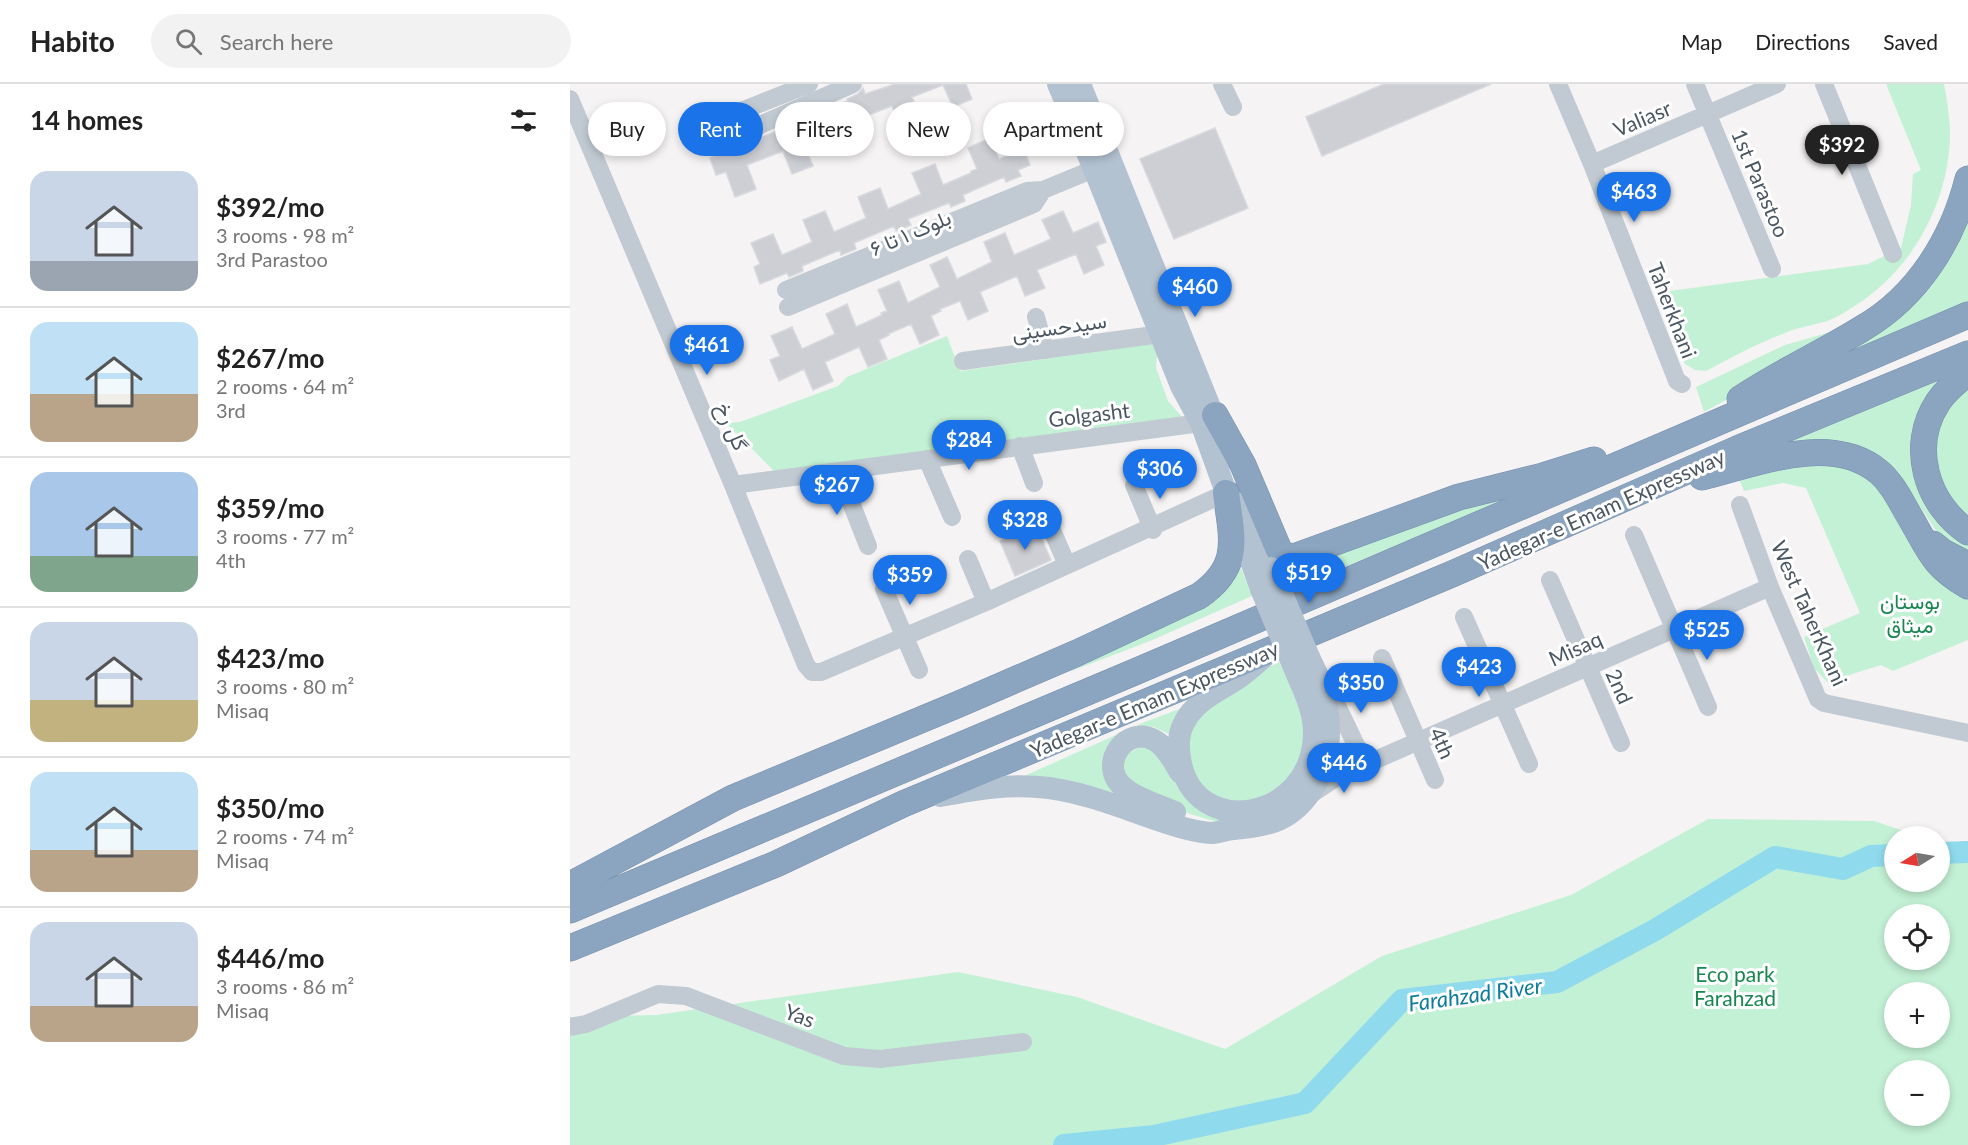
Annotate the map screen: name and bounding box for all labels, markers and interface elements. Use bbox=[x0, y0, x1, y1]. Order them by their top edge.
search box bbox=[151, 14, 571, 68]
text: Habito bbox=[30, 24, 115, 58]
icon: search bbox=[172, 25, 205, 58]
text: Search here bbox=[220, 28, 333, 55]
text: Map bbox=[1681, 29, 1722, 54]
text: Directions bbox=[1755, 29, 1850, 54]
text: Saved bbox=[1883, 29, 1938, 54]
street label: Valiasr bbox=[1609, 95, 1675, 141]
chip: Buy bbox=[588, 102, 666, 156]
chip: Rent bbox=[678, 102, 763, 156]
chip: Filters bbox=[775, 102, 874, 156]
chip: New bbox=[886, 102, 971, 156]
chip: Apartment bbox=[983, 102, 1124, 156]
text: 14 homes bbox=[30, 104, 143, 136]
icon: filters bbox=[507, 104, 540, 137]
street label: 1st Parastoo bbox=[1727, 125, 1795, 241]
pin: $392 bbox=[1806, 125, 1878, 176]
text: $392 bbox=[1819, 132, 1865, 156]
pin: $463 bbox=[1598, 172, 1670, 223]
text: $463 bbox=[1611, 179, 1657, 203]
text: $392/mo bbox=[216, 191, 324, 223]
icon: home bbox=[78, 195, 150, 267]
street label: بلوک ۱ تا ۶ bbox=[866, 204, 955, 262]
text: 3 rooms · 98 m² bbox=[216, 223, 354, 247]
text: 3rd Parastoo bbox=[216, 247, 328, 271]
street label: Taherkhani bbox=[1643, 259, 1703, 361]
pin: $460 bbox=[1159, 267, 1231, 318]
text: $460 bbox=[1172, 274, 1218, 298]
street label: سیدحسینی bbox=[1010, 307, 1108, 346]
pin: $461 bbox=[671, 325, 743, 376]
text: $461 bbox=[684, 332, 730, 356]
text: $267/mo bbox=[216, 342, 324, 374]
icon: home bbox=[78, 346, 150, 418]
text: 2 rooms · 64 m² bbox=[216, 374, 354, 398]
street label: Golgasht bbox=[1047, 397, 1131, 431]
text: 3rd bbox=[216, 398, 246, 422]
street label: گل رخ bbox=[709, 398, 754, 455]
pin: $284 bbox=[933, 420, 1005, 471]
text: $284 bbox=[946, 427, 992, 451]
street label: Yadegar-e Emam Expressway bbox=[1474, 443, 1728, 575]
pin: $306 bbox=[1124, 449, 1196, 500]
text: $306 bbox=[1137, 456, 1183, 480]
pin: $267 bbox=[801, 465, 873, 516]
text: $267 bbox=[814, 472, 860, 496]
text: $359/mo bbox=[216, 492, 324, 524]
icon: home bbox=[78, 496, 150, 568]
pin: $328 bbox=[989, 500, 1061, 551]
text: $328 bbox=[1002, 507, 1048, 531]
text: 3 rooms · 77 m² bbox=[216, 524, 354, 548]
street label: West TaherKhani bbox=[1767, 536, 1853, 690]
text: 4th bbox=[216, 548, 246, 572]
pin: $519 bbox=[1273, 553, 1345, 604]
pin: $359 bbox=[874, 555, 946, 606]
text: $519 bbox=[1286, 560, 1332, 584]
text: $359 bbox=[887, 562, 933, 586]
park label: بوستان میثاق bbox=[1880, 588, 1940, 638]
pin: $525 bbox=[1671, 610, 1743, 661]
text: $525 bbox=[1684, 617, 1730, 641]
street label: Misaq bbox=[1544, 625, 1606, 671]
street label: Yadegar-e Emam Expressway bbox=[1026, 635, 1282, 763]
text: $423/mo bbox=[216, 642, 324, 674]
icon: home bbox=[78, 646, 150, 718]
pin: $423 bbox=[1443, 647, 1515, 698]
text: $423 bbox=[1456, 654, 1502, 678]
pin: $350 bbox=[1325, 663, 1397, 714]
street label: 2nd bbox=[1601, 665, 1639, 707]
text: $350 bbox=[1338, 670, 1384, 694]
text: 3 rooms · 80 m² bbox=[216, 674, 354, 698]
text: Misaq bbox=[216, 698, 269, 722]
street label: 4th bbox=[1425, 724, 1461, 762]
pin: $446 bbox=[1308, 743, 1380, 794]
text: $446 bbox=[1321, 750, 1367, 774]
text: $350/mo bbox=[216, 792, 324, 824]
icon: home bbox=[78, 796, 150, 868]
text: 2 rooms · 74 m² bbox=[216, 824, 354, 848]
north arrow bbox=[1884, 826, 1950, 892]
map controls bbox=[1884, 826, 1950, 1126]
text: Misaq bbox=[216, 848, 269, 872]
button: locate bbox=[1884, 904, 1950, 970]
text: $446/mo bbox=[216, 942, 324, 974]
icon: home bbox=[78, 946, 150, 1018]
park label: Eco park Farahzad bbox=[1694, 961, 1776, 1010]
water label: Farahzad River bbox=[1406, 971, 1544, 1017]
text: 3 rooms · 86 m² bbox=[216, 974, 354, 998]
button: + bbox=[1884, 982, 1950, 1048]
text: Misaq bbox=[216, 998, 269, 1022]
street label: Yas bbox=[781, 998, 819, 1032]
button: − bbox=[1884, 1060, 1950, 1126]

